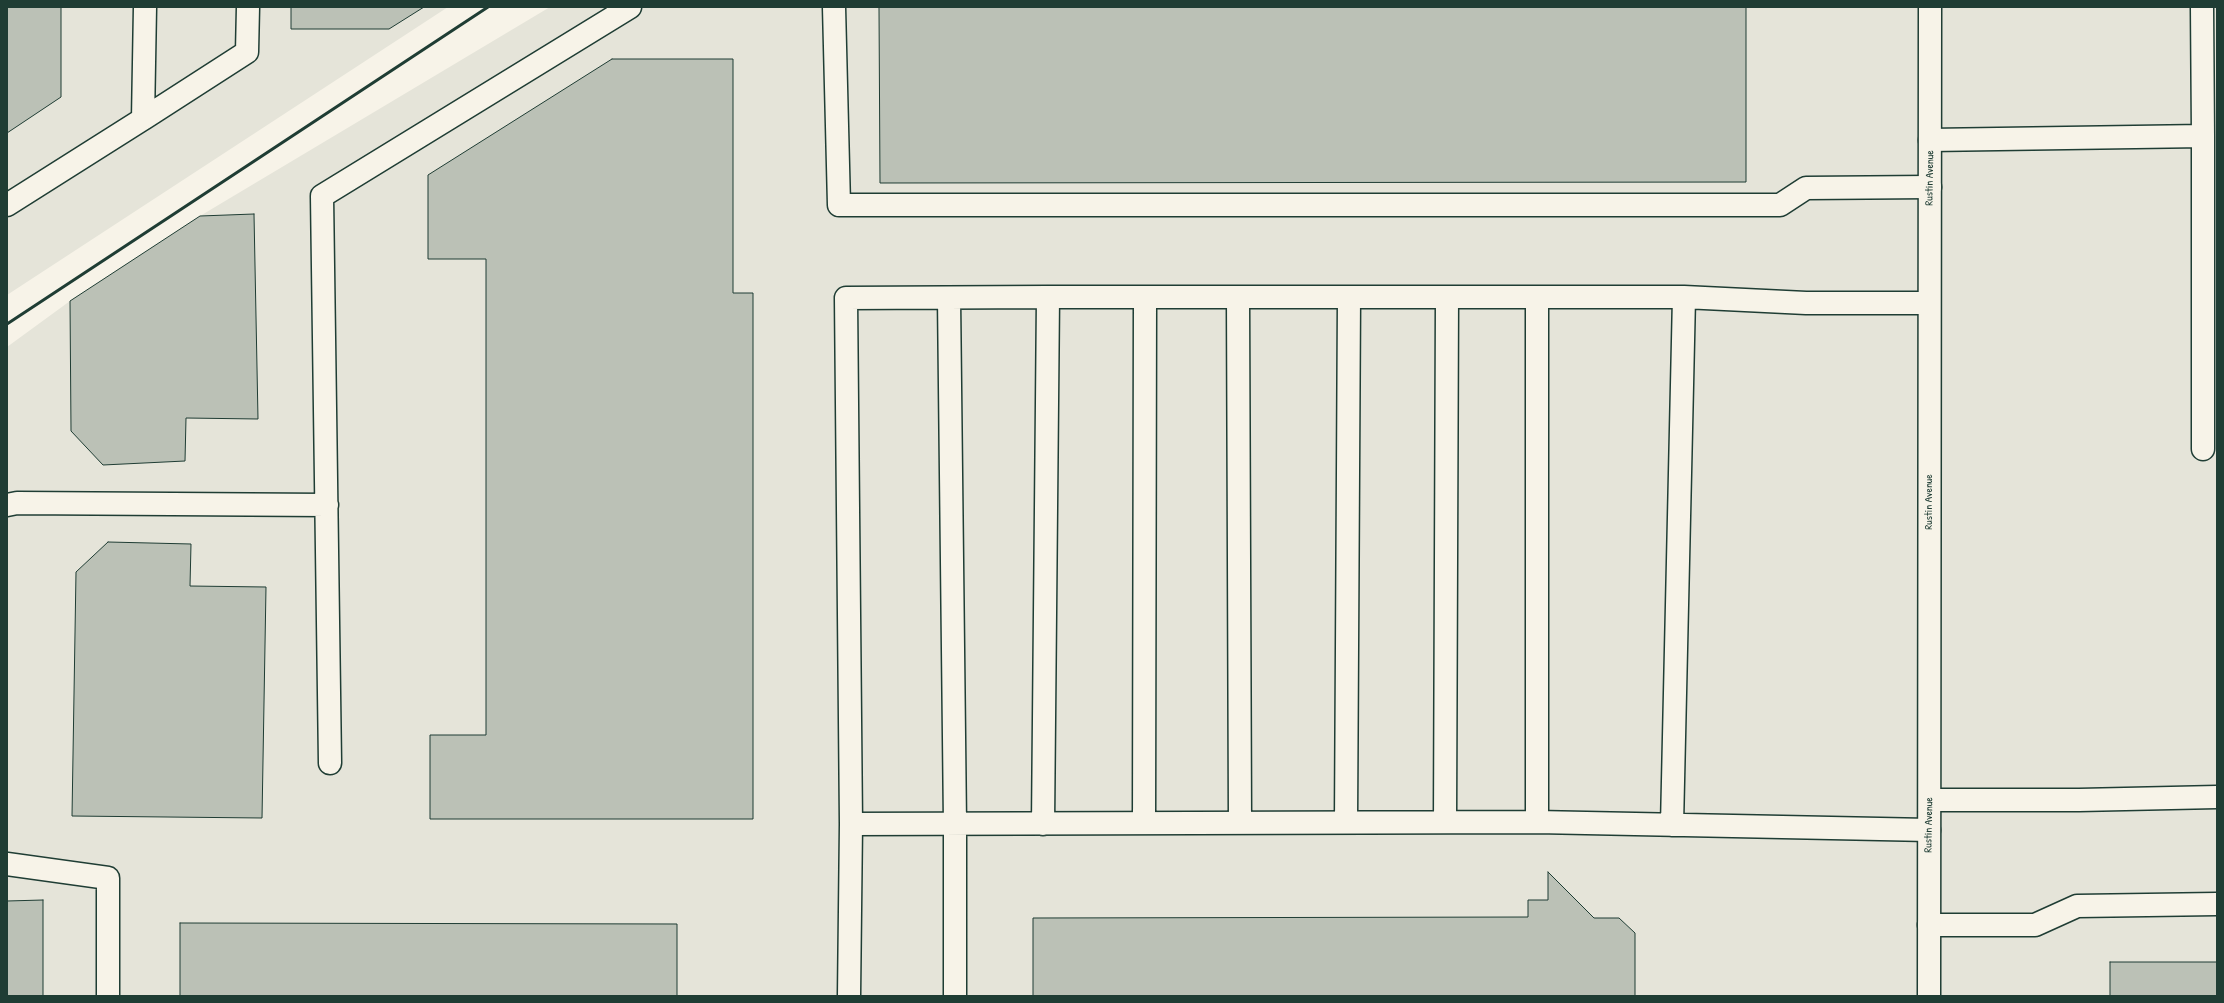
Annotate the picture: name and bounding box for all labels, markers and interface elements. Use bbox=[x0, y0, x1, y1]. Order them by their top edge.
street label: Rustin Avenue bbox=[1923, 150, 1937, 206]
street label: Rustin Avenue bbox=[1922, 474, 1936, 530]
street label: Rustin Avenue bbox=[1922, 797, 1936, 853]

